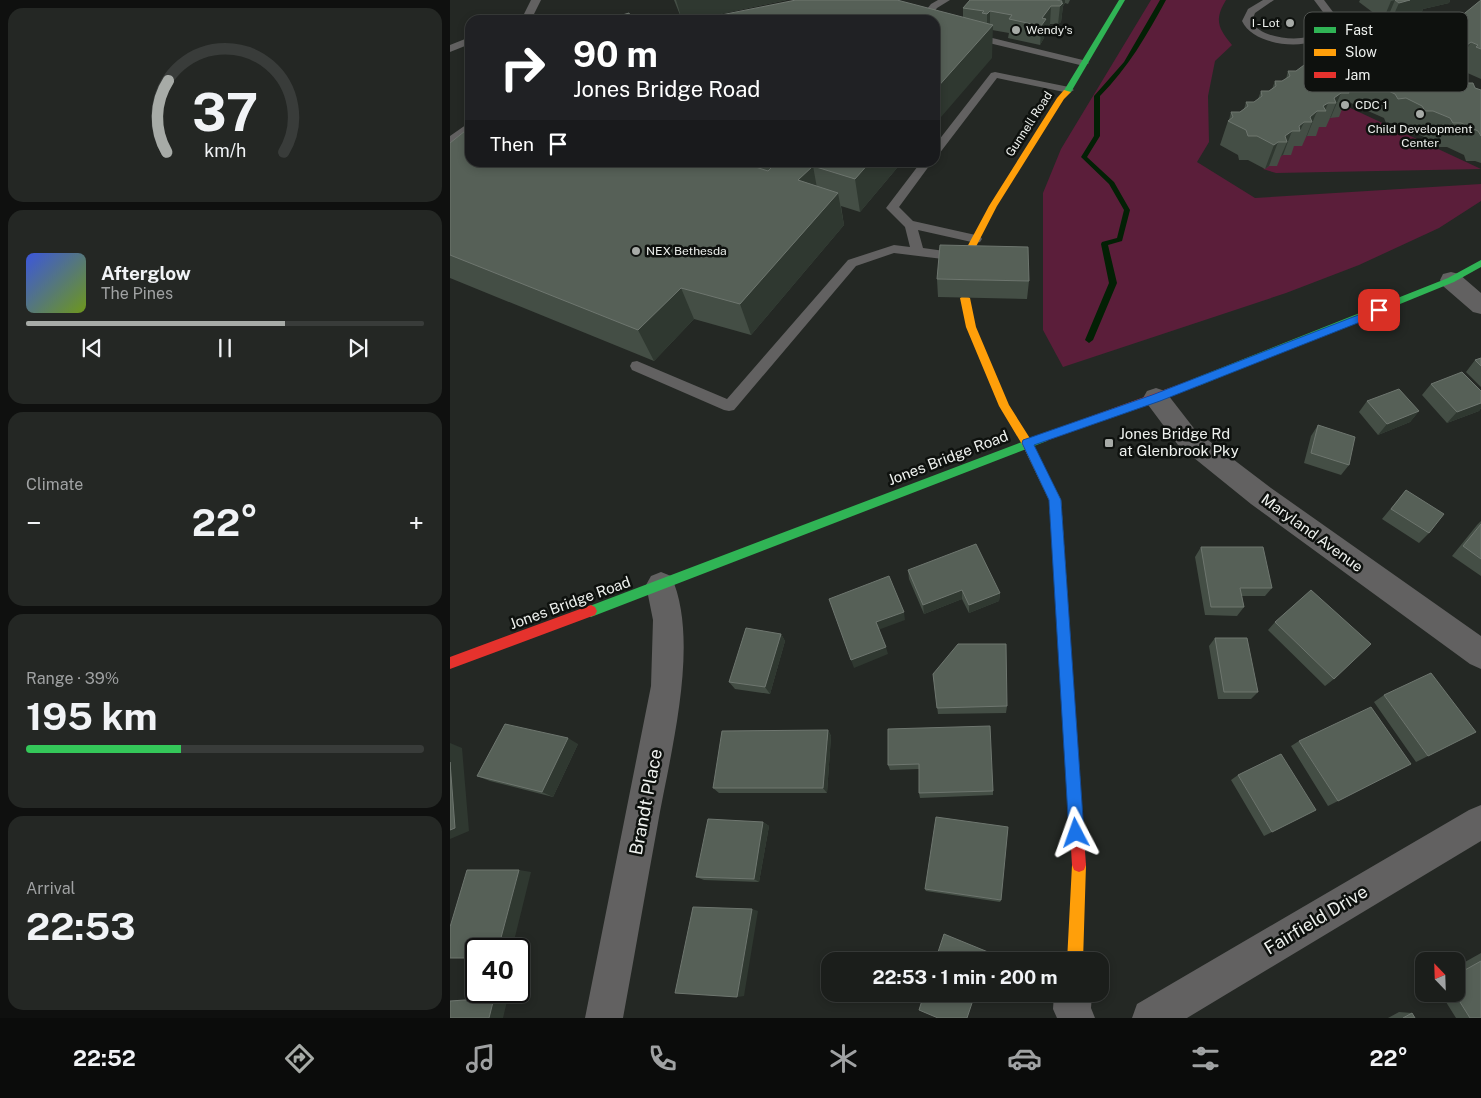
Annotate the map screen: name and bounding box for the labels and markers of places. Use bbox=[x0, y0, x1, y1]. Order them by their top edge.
place label: I - Lot bbox=[1252, 16, 1280, 30]
marker: I - Lot bbox=[1284, 17, 1296, 29]
place label: Wendy's bbox=[1026, 23, 1072, 37]
marker: Wendy's bbox=[1010, 24, 1022, 36]
place label: CDC 1 bbox=[1355, 98, 1388, 112]
marker: CDC 1 bbox=[1339, 99, 1351, 111]
marker: Child Development Center bbox=[1414, 108, 1426, 120]
place label: Child Development Center bbox=[1367, 122, 1473, 150]
place label: NEX Bethesda bbox=[646, 244, 727, 258]
marker: NEX Bethesda bbox=[630, 245, 642, 257]
pin bbox=[1358, 289, 1400, 331]
place label: Jones Bridge Rd at Glenbrook Pky bbox=[1119, 425, 1239, 459]
marker: Jones Bridge Rd at Glenbrook Pky bbox=[1103, 437, 1115, 449]

